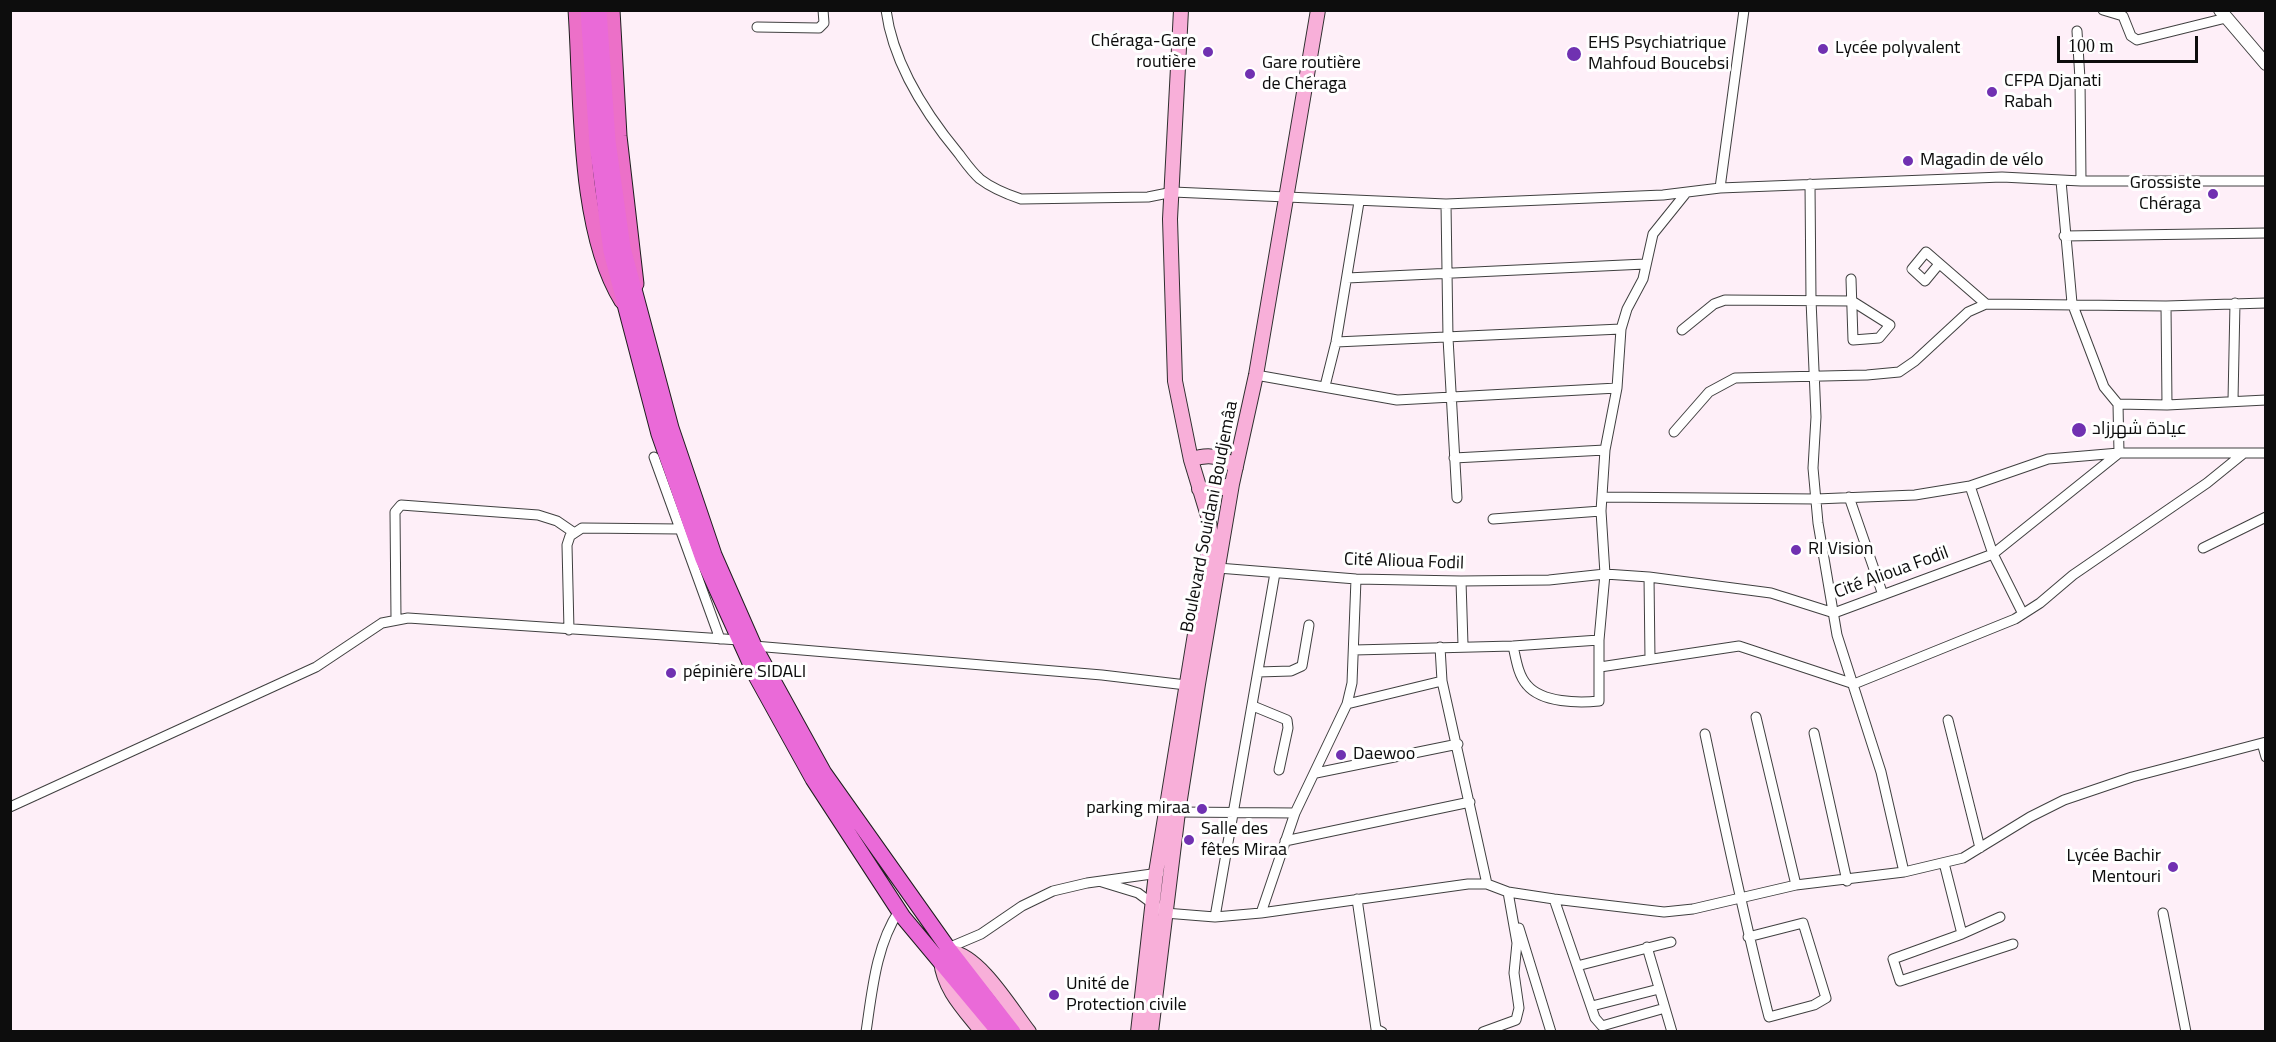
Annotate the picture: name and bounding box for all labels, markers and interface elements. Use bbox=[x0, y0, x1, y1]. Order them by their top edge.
scale bar bbox=[2060, 24, 2201, 62]
place label: Chéraga-Gare routière bbox=[1091, 31, 1196, 74]
place label: EHS Psychiatrique Mahfoud Boucebsi bbox=[1588, 33, 1729, 76]
text: 100 m bbox=[2068, 36, 2114, 56]
place label: Lycée polyvalent bbox=[1835, 38, 1960, 60]
marker: Lycée polyvalent bbox=[1816, 42, 1830, 56]
marker: Chéraga-Gare routière bbox=[1201, 45, 1215, 59]
marker: EHS Psychiatrique Mahfoud Boucebsi bbox=[1565, 45, 1583, 63]
place label: Gare routière de Chéraga bbox=[1262, 53, 1361, 96]
marker: Gare routière de Chéraga bbox=[1243, 67, 1257, 81]
place label: CFPA Djanati Rabah bbox=[2004, 71, 2101, 113]
marker: CFPA Djanati Rabah bbox=[1985, 85, 1999, 99]
place label: Magadin de vélo bbox=[1920, 150, 2043, 172]
marker: Magadin de vélo bbox=[1901, 154, 1915, 168]
place label: Grossiste Chéraga bbox=[2130, 173, 2201, 216]
marker: Grossiste Chéraga bbox=[2206, 187, 2220, 201]
street label: Boulevard Souidani Boudjemâa bbox=[1178, 399, 1244, 635]
place label: عيادة شهرزاد bbox=[2092, 419, 2187, 441]
marker: عيادة شهرزاد bbox=[2070, 421, 2088, 439]
place label: RI Vision bbox=[1808, 539, 1874, 561]
marker: RI Vision bbox=[1789, 543, 1803, 557]
street label: Cité Alioua Fodil bbox=[1832, 543, 1952, 605]
street label: Cité Alioua Fodil bbox=[1343, 550, 1465, 576]
place label: pépinière SIDALI bbox=[683, 662, 806, 684]
marker: pépinière SIDALI bbox=[664, 666, 678, 680]
place label: Daewoo bbox=[1353, 744, 1415, 766]
marker: Daewoo bbox=[1334, 748, 1348, 762]
place label: parking miraa bbox=[1086, 798, 1190, 820]
marker: parking miraa bbox=[1195, 802, 1209, 816]
place label: Salle des fêtes Miraa bbox=[1201, 819, 1287, 862]
marker: Salle des fêtes Miraa bbox=[1182, 833, 1196, 847]
place label: Lycée Bachir Mentouri bbox=[2067, 846, 2161, 888]
marker: Lycée Bachir Mentouri bbox=[2166, 860, 2180, 874]
place label: Unité de Protection civile bbox=[1066, 974, 1187, 1016]
marker: Unité de Protection civile bbox=[1047, 988, 1061, 1002]

